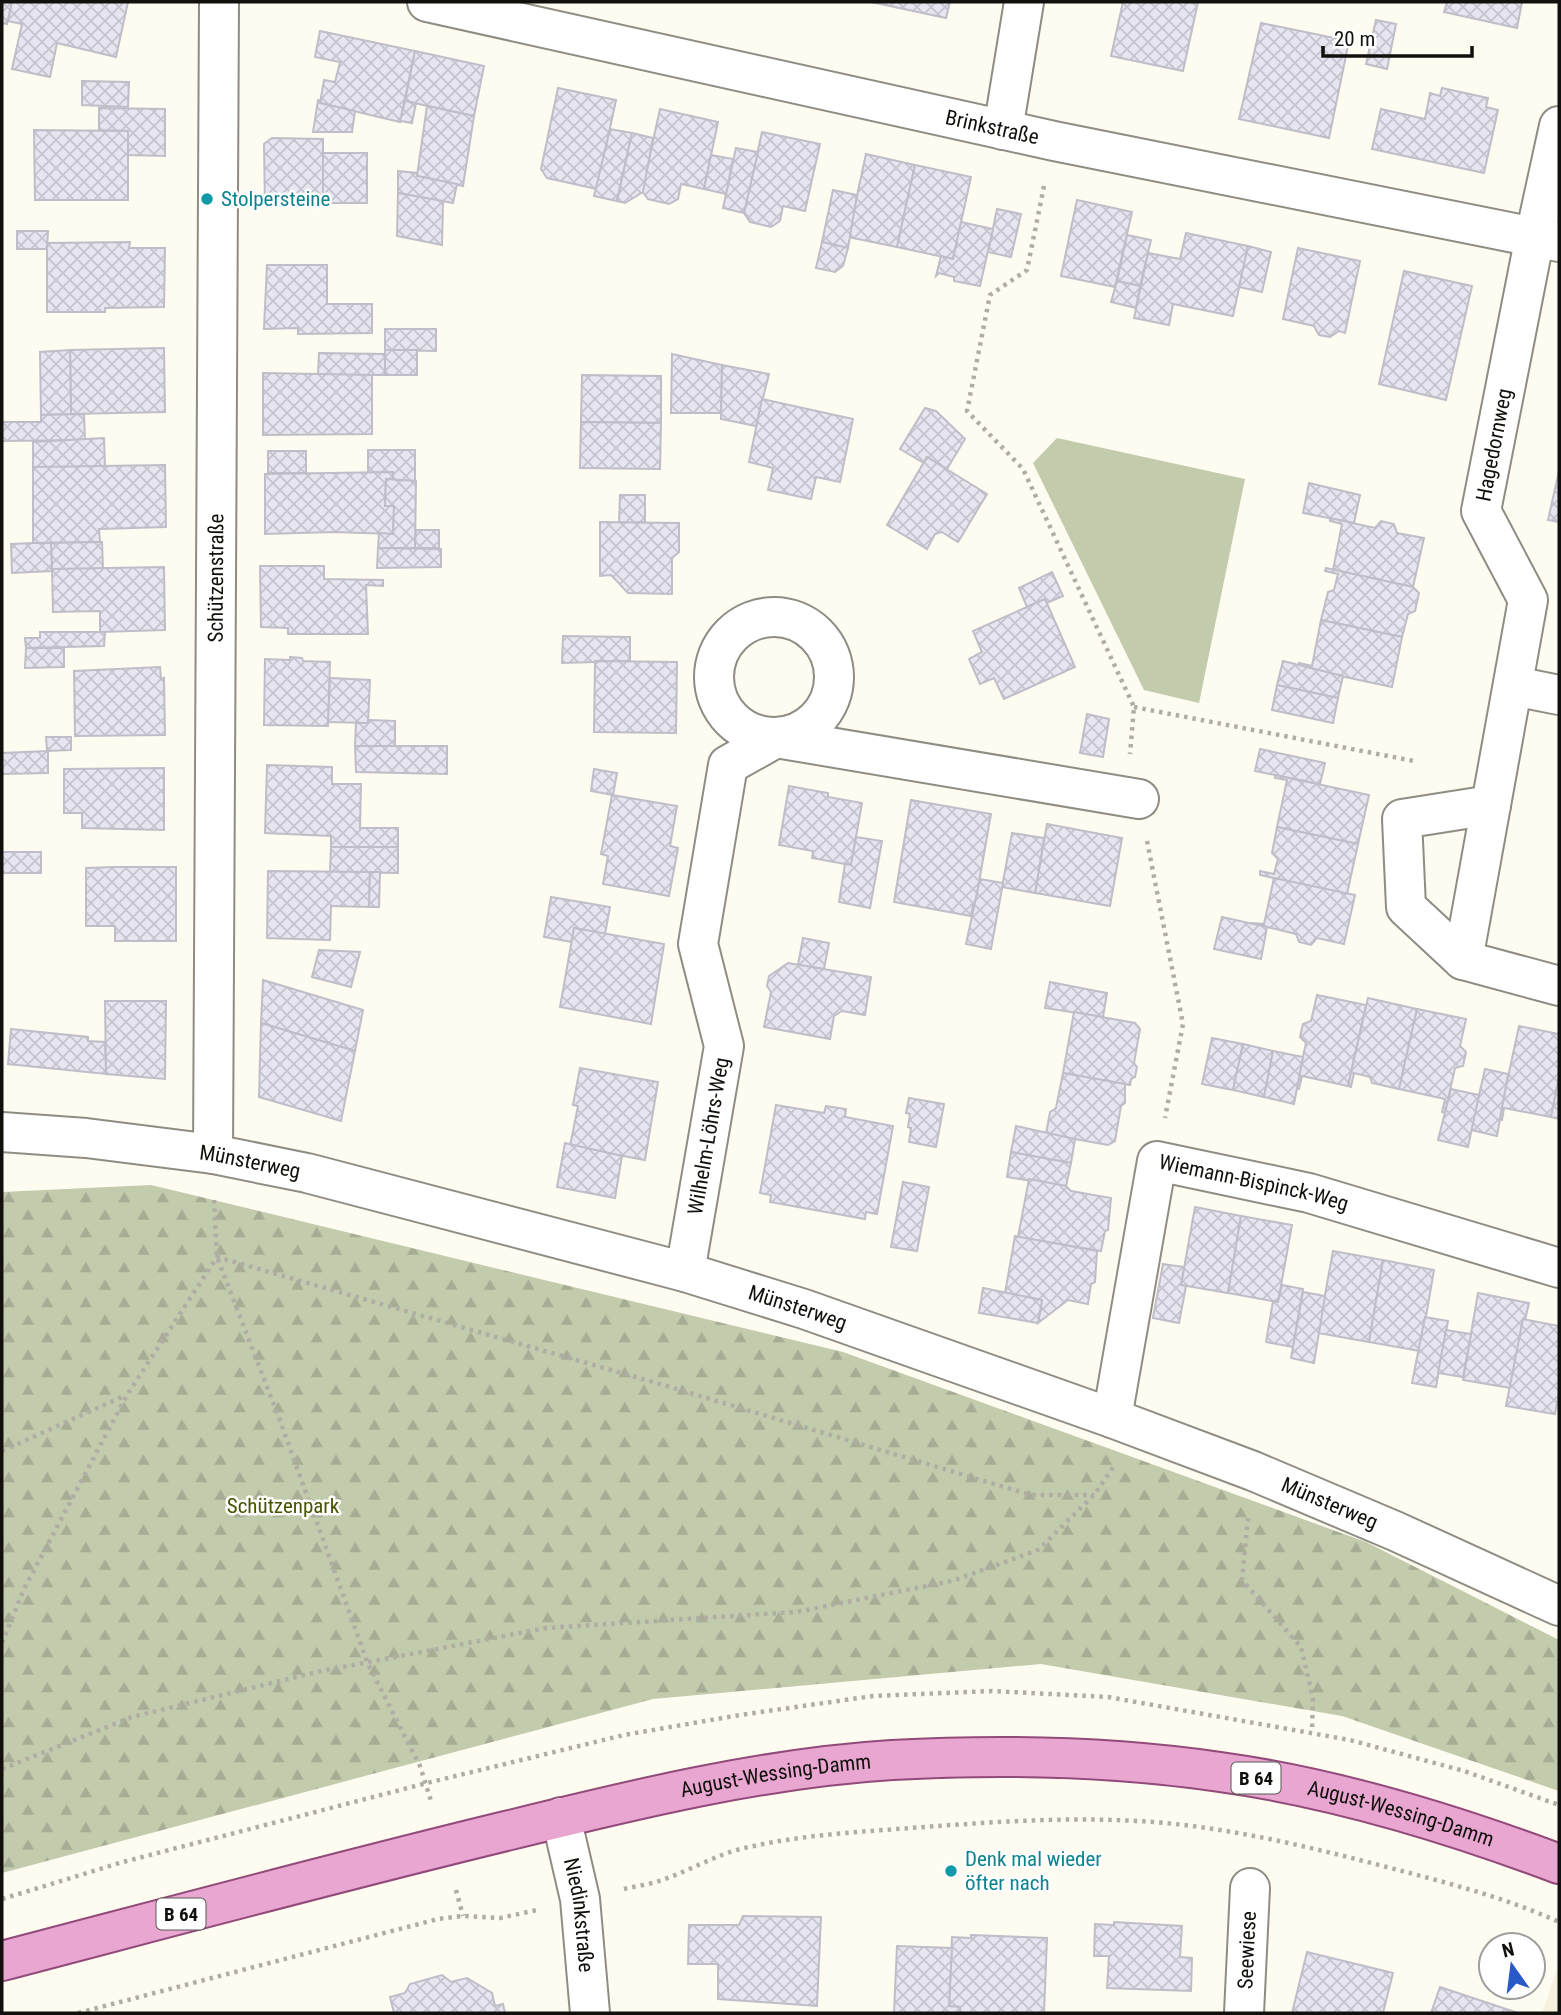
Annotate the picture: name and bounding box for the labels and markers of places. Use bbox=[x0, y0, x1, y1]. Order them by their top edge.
place label: Stolpersteine bbox=[221, 187, 330, 211]
marker: Stolpersteine bbox=[199, 191, 215, 207]
place label: Denk mal wieder öfter nach bbox=[965, 1847, 1102, 1895]
marker: Denk mal wieder öfter nach bbox=[943, 1863, 959, 1879]

